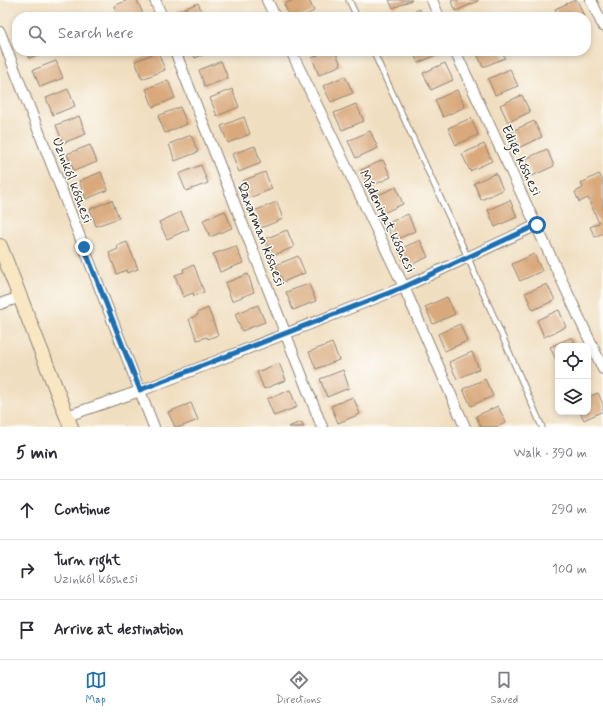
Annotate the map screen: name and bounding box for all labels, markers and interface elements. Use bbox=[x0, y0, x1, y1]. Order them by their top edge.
search box bbox=[12, 12, 591, 56]
icon: search bbox=[26, 23, 48, 45]
text: Search here bbox=[58, 24, 134, 44]
street label: Edige kóshesi bbox=[495, 122, 545, 200]
street label: Uzınkól kóshesi bbox=[47, 135, 97, 226]
street label: Mádeniyat kóshesi bbox=[354, 167, 420, 276]
street label: Qaxarman kóshesi bbox=[233, 180, 289, 289]
route start bbox=[528, 216, 546, 234]
route end bbox=[75, 238, 93, 256]
map controls bbox=[555, 343, 591, 415]
button: locate bbox=[555, 343, 591, 379]
button: layers bbox=[555, 379, 591, 415]
text: 5 min bbox=[16, 442, 58, 464]
text: Walk · 390 m bbox=[514, 445, 587, 462]
icon: ahead bbox=[16, 499, 38, 521]
text: Continue bbox=[54, 500, 110, 520]
text: 290 m bbox=[551, 501, 587, 518]
text: Turn right bbox=[54, 551, 121, 571]
icon: right bbox=[16, 559, 38, 581]
text: 100 m bbox=[552, 561, 587, 578]
text: Uzınkól kóshesi bbox=[54, 571, 138, 588]
icon: arrive bbox=[16, 619, 38, 641]
text: Arrive at destination bbox=[54, 620, 183, 640]
tab: Map bbox=[85, 669, 107, 707]
tab: Directions bbox=[276, 669, 321, 707]
tab: Saved bbox=[491, 669, 518, 707]

